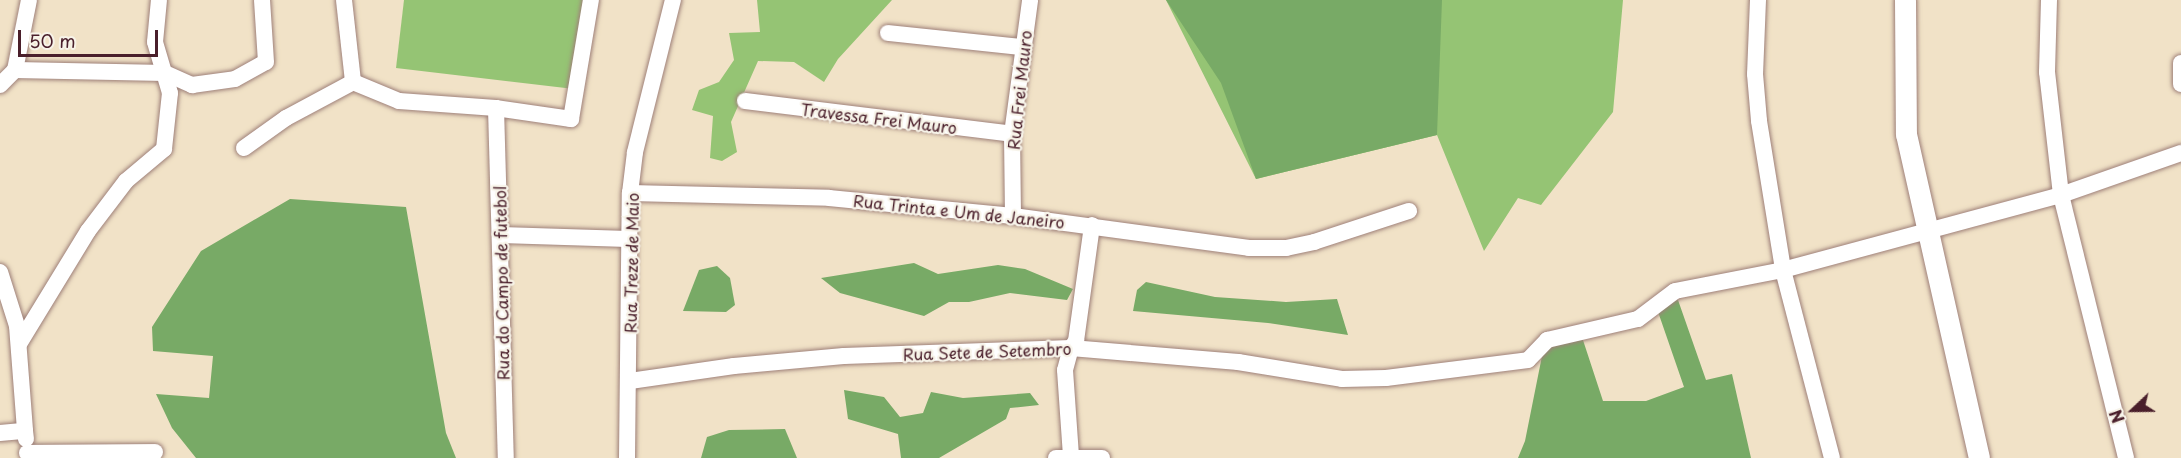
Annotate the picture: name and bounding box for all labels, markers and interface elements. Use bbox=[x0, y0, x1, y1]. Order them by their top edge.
scale bar bbox=[21, 18, 160, 56]
text: 50 m bbox=[29, 27, 76, 54]
street label: Rua Frei Mauro bbox=[1003, 29, 1035, 151]
street label: Travessa Frei Mauro bbox=[800, 99, 958, 137]
street label: Rua do Campo de futebol bbox=[490, 186, 512, 380]
street label: Rua Trinta e Um de Janeiro bbox=[852, 190, 1066, 232]
street label: Rua Treze de Maio bbox=[620, 191, 642, 335]
street label: Rua Sete de Setembro bbox=[901, 338, 1073, 364]
north arrow bbox=[2103, 380, 2163, 440]
text: N bbox=[2103, 406, 2130, 427]

